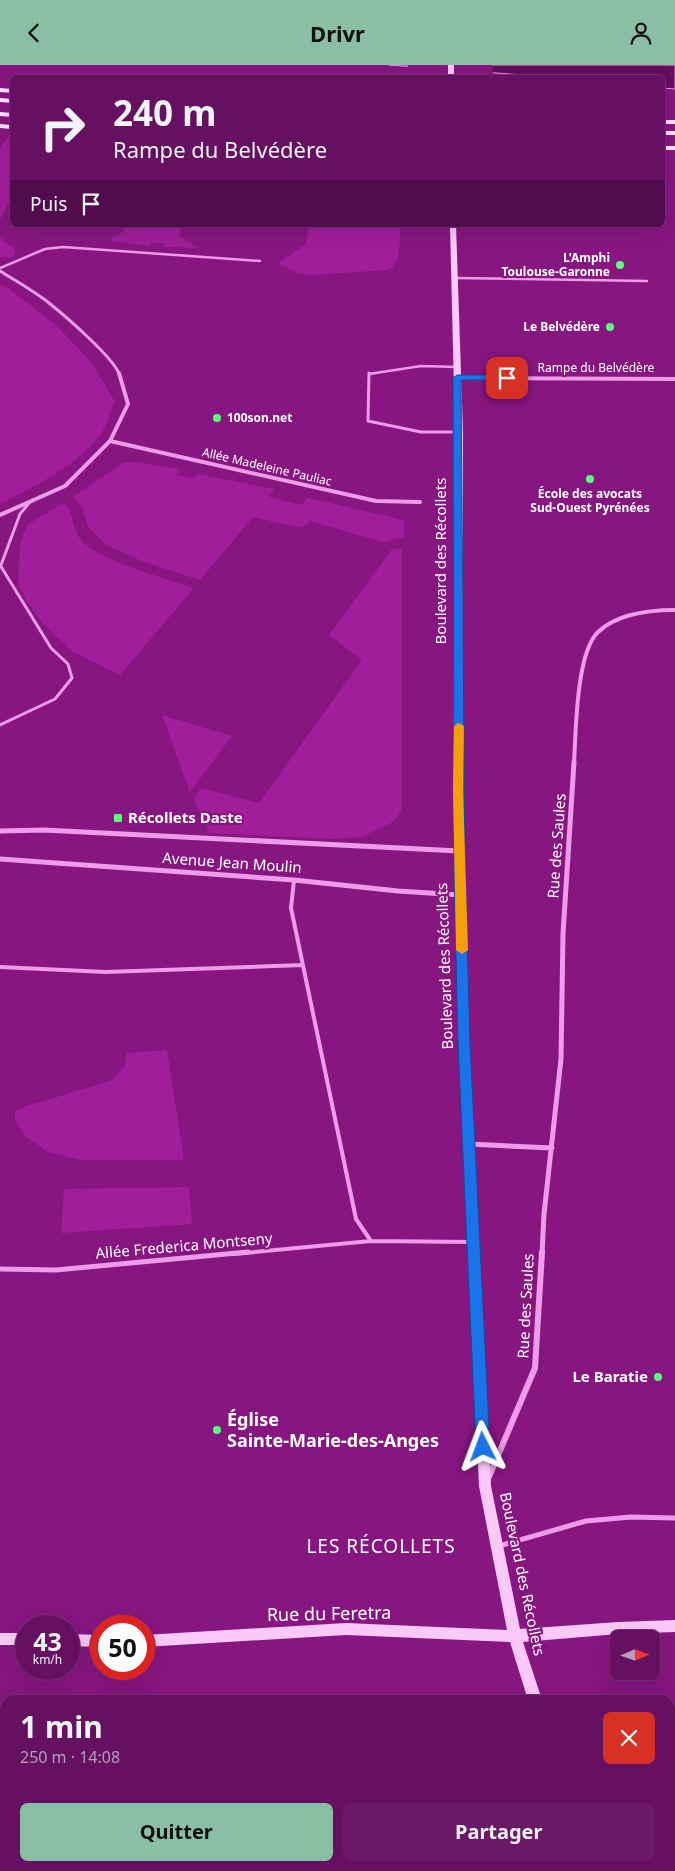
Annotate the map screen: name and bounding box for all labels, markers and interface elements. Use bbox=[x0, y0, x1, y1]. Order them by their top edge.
text: Drivr bbox=[310, 18, 365, 48]
icon: back bbox=[20, 19, 48, 47]
icon: person bbox=[627, 19, 655, 47]
text: 240 m bbox=[113, 89, 216, 136]
icon: right bbox=[30, 95, 95, 160]
text: Rampe du Belvédère bbox=[113, 134, 327, 164]
icon: arrive bbox=[77, 190, 105, 218]
text: Puis bbox=[30, 191, 67, 217]
place label: L'Amphi Toulouse-Garonne bbox=[501, 249, 610, 280]
marker: L'Amphi Toulouse-Garonne bbox=[614, 259, 626, 271]
place label: Le Belvédère bbox=[523, 318, 600, 335]
marker: Le Belvédère bbox=[604, 321, 616, 333]
pin bbox=[486, 357, 528, 399]
street label: Rampe du Belvédère bbox=[538, 359, 655, 376]
icon: arrive bbox=[493, 364, 521, 392]
place label: 100son.net bbox=[227, 409, 292, 426]
marker: 100son.net bbox=[211, 412, 223, 424]
street label: Allée Madeleine Pauliac bbox=[201, 443, 334, 490]
marker: École des avocats Sud-Ouest Pyrénées bbox=[584, 473, 596, 485]
street label: Boulevard des Récollets bbox=[430, 478, 450, 644]
place label: École des avocats Sud-Ouest Pyrénées bbox=[530, 485, 650, 516]
street label: Rue des Saules bbox=[542, 793, 570, 899]
place label: Récollets Daste bbox=[128, 807, 243, 827]
marker: Récollets Daste bbox=[112, 812, 124, 824]
street label: Avenue Jean Moulin bbox=[162, 847, 302, 877]
street label: Boulevard des Récollets bbox=[431, 882, 457, 1050]
street label: Allée Frederica Montseny bbox=[95, 1227, 274, 1263]
street label: Rue des Saules bbox=[512, 1253, 538, 1359]
place label: Le Baratie bbox=[572, 1366, 648, 1386]
marker: Le Baratie bbox=[652, 1371, 664, 1383]
place label: Église Sainte-Marie-des-Anges bbox=[227, 1407, 439, 1452]
position arrow bbox=[456, 1420, 508, 1472]
marker: Église Sainte-Marie-des-Anges bbox=[211, 1424, 223, 1436]
street label: Boulevard des Récollets bbox=[496, 1490, 550, 1657]
district label: LES RÉCOLLETS bbox=[306, 1533, 456, 1559]
street label: Rue du Feretra bbox=[267, 1600, 391, 1626]
speed limit sign: 50 bbox=[90, 1615, 155, 1680]
text: 43 bbox=[33, 1624, 62, 1658]
north arrow bbox=[610, 1630, 660, 1680]
map controls bbox=[610, 1630, 660, 1680]
text: km/h bbox=[33, 1651, 62, 1668]
text: 1 min bbox=[20, 1706, 103, 1747]
button: close bbox=[603, 1712, 655, 1764]
text: 250 m · 14:08 bbox=[20, 1746, 120, 1768]
button: Quitter bbox=[20, 1803, 333, 1861]
button: Partager bbox=[343, 1803, 655, 1861]

